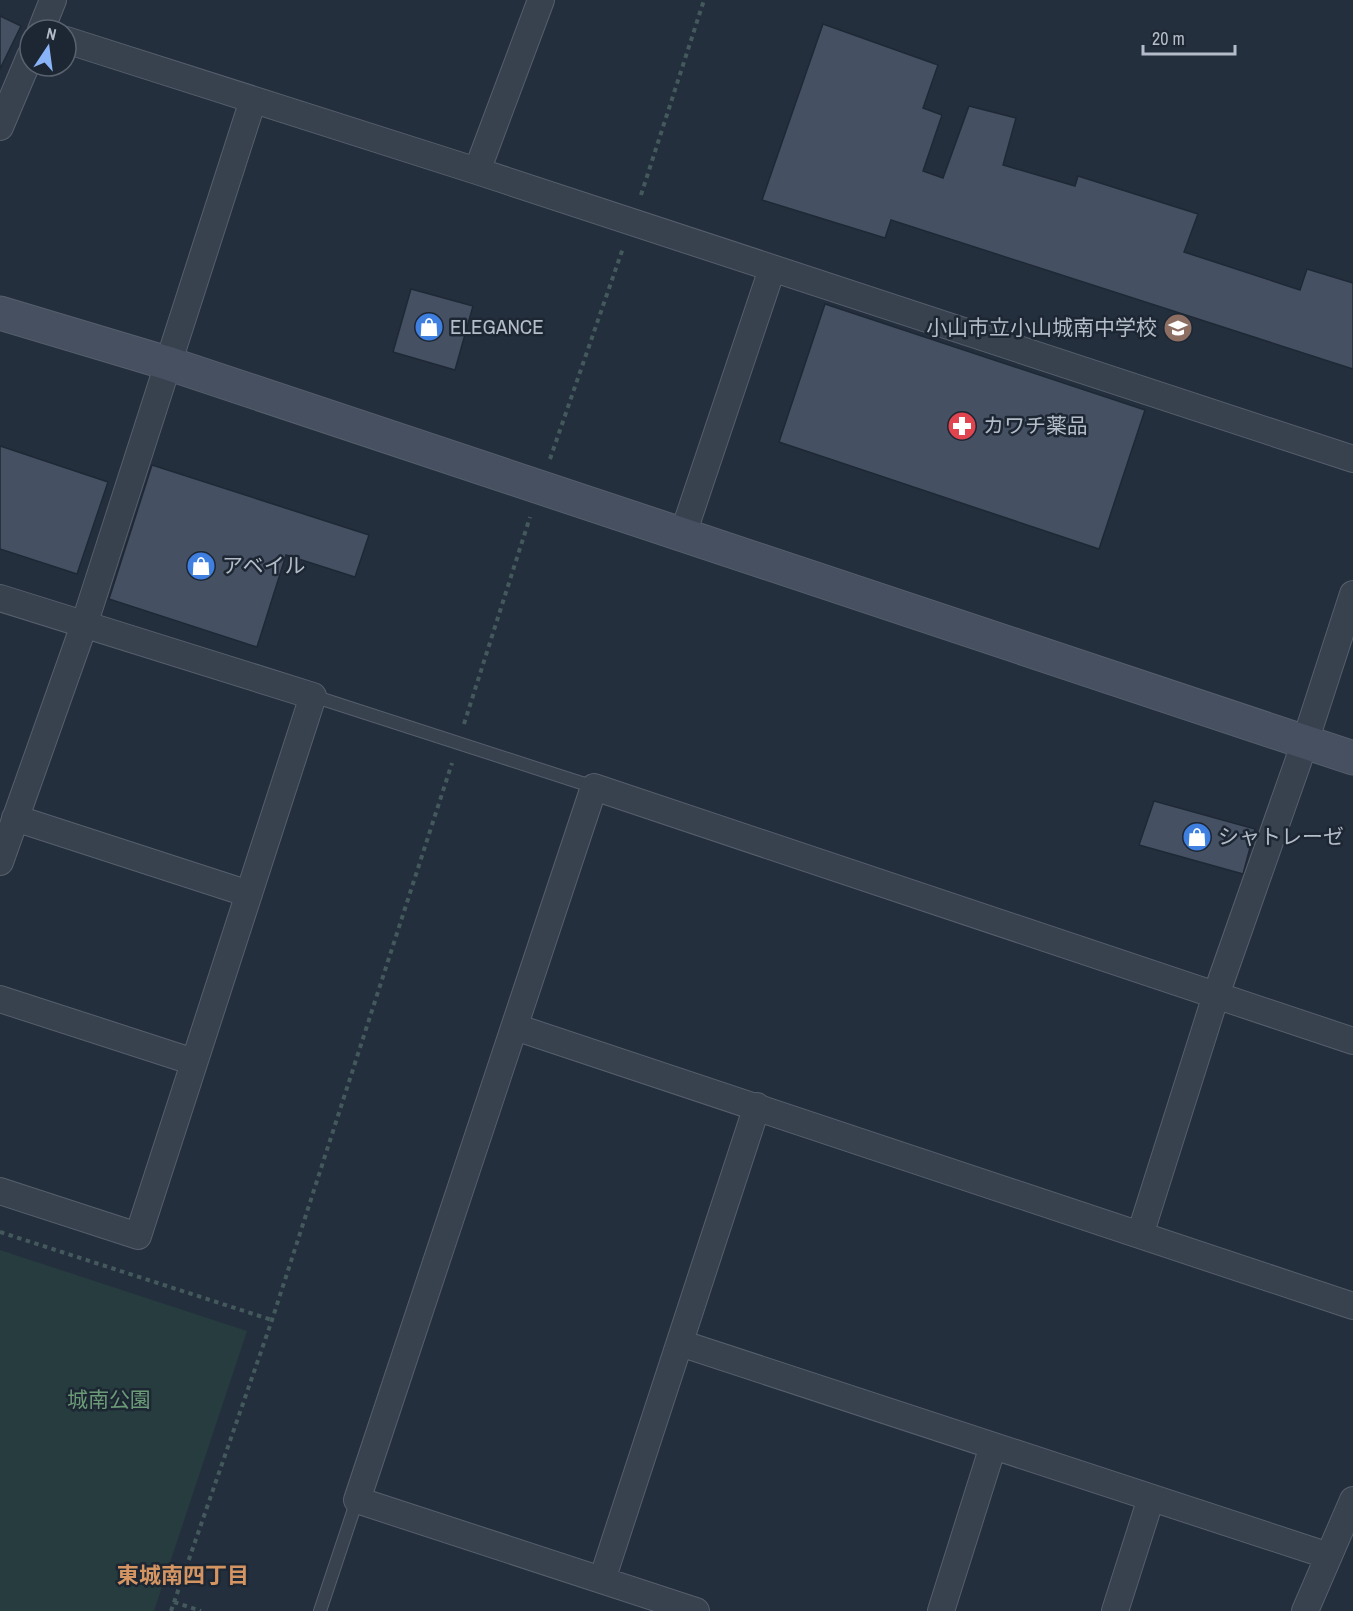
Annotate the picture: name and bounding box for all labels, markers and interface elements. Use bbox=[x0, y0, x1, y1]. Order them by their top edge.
north arrow bbox=[18, 18, 78, 78]
scale bar bbox=[1143, 18, 1234, 56]
text: N bbox=[44, 22, 58, 45]
text: 20 m bbox=[1152, 26, 1185, 51]
shop icon: ELEGANCE bbox=[413, 311, 445, 343]
place label: ELEGANCE bbox=[450, 312, 544, 341]
school or university icon: 小山市立小山城南中学校 bbox=[1162, 312, 1194, 344]
place label: 小山市立小山城南中学校 bbox=[926, 313, 1157, 342]
pharmacy icon: カワチ薬品 bbox=[946, 410, 978, 442]
place label: カワチ薬品 bbox=[983, 411, 1088, 440]
shop icon: アベイル bbox=[185, 550, 217, 582]
place label: アベイル bbox=[222, 551, 306, 580]
shop icon: シャトレーゼ bbox=[1181, 821, 1213, 853]
place label: シャトレーゼ bbox=[1218, 822, 1344, 851]
park label: 城南公園 bbox=[67, 1385, 151, 1414]
district label: 東城南四丁目 bbox=[117, 1560, 249, 1590]

